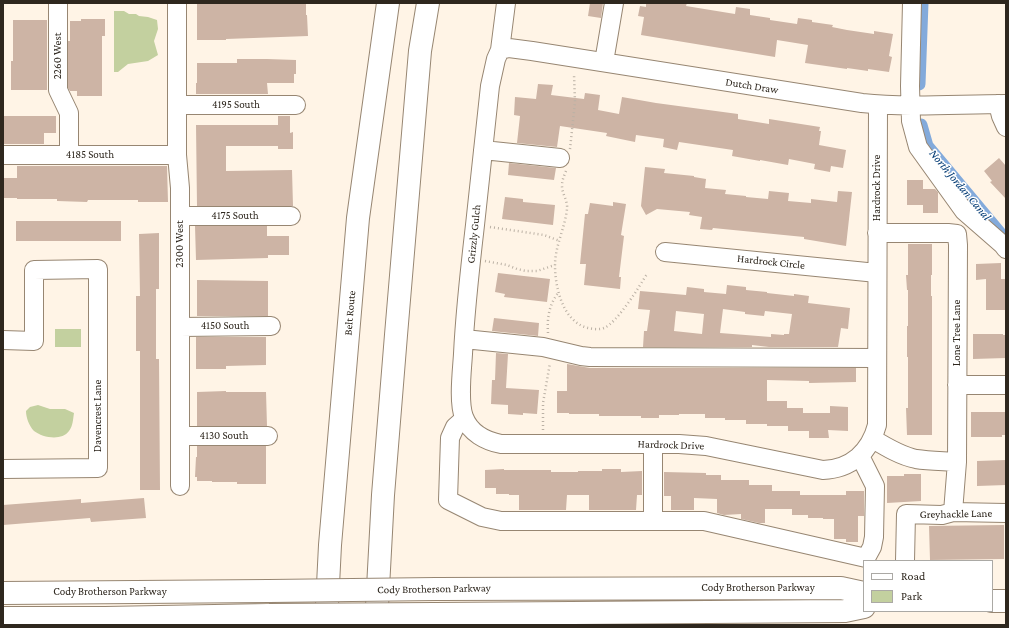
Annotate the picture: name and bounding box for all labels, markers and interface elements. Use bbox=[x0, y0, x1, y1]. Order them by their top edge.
street label: 2260 West bbox=[51, 33, 65, 79]
street label: Dutch Draw bbox=[725, 75, 779, 97]
street label: 4195 South bbox=[212, 98, 260, 112]
water label: North Jordan Canal bbox=[926, 147, 994, 223]
street label: 4185 South bbox=[66, 148, 114, 162]
street label: Hardrock Drive bbox=[870, 155, 884, 221]
street label: Grizzly Gulch bbox=[464, 204, 484, 264]
street label: 4175 South bbox=[211, 209, 259, 223]
street label: 2300 West bbox=[173, 220, 187, 268]
street label: Hardrock Circle bbox=[736, 252, 806, 272]
street label: Belt Route bbox=[341, 290, 359, 336]
street label: Lone Tree Lane bbox=[950, 300, 964, 366]
street label: 4150 South bbox=[201, 319, 249, 333]
street label: Davencrest Lane bbox=[91, 380, 105, 452]
street label: 4130 South bbox=[200, 429, 248, 443]
street label: Hardrock Drive bbox=[637, 437, 705, 453]
street label: Greyhackle Lane bbox=[920, 507, 992, 521]
legend bbox=[863, 560, 993, 612]
text: Road bbox=[901, 569, 925, 583]
street label: Cody Brotherson Parkway bbox=[377, 581, 491, 597]
street label: Cody Brotherson Parkway bbox=[701, 581, 815, 595]
street label: Cody Brotherson Parkway bbox=[53, 585, 167, 599]
text: Park bbox=[901, 589, 922, 603]

